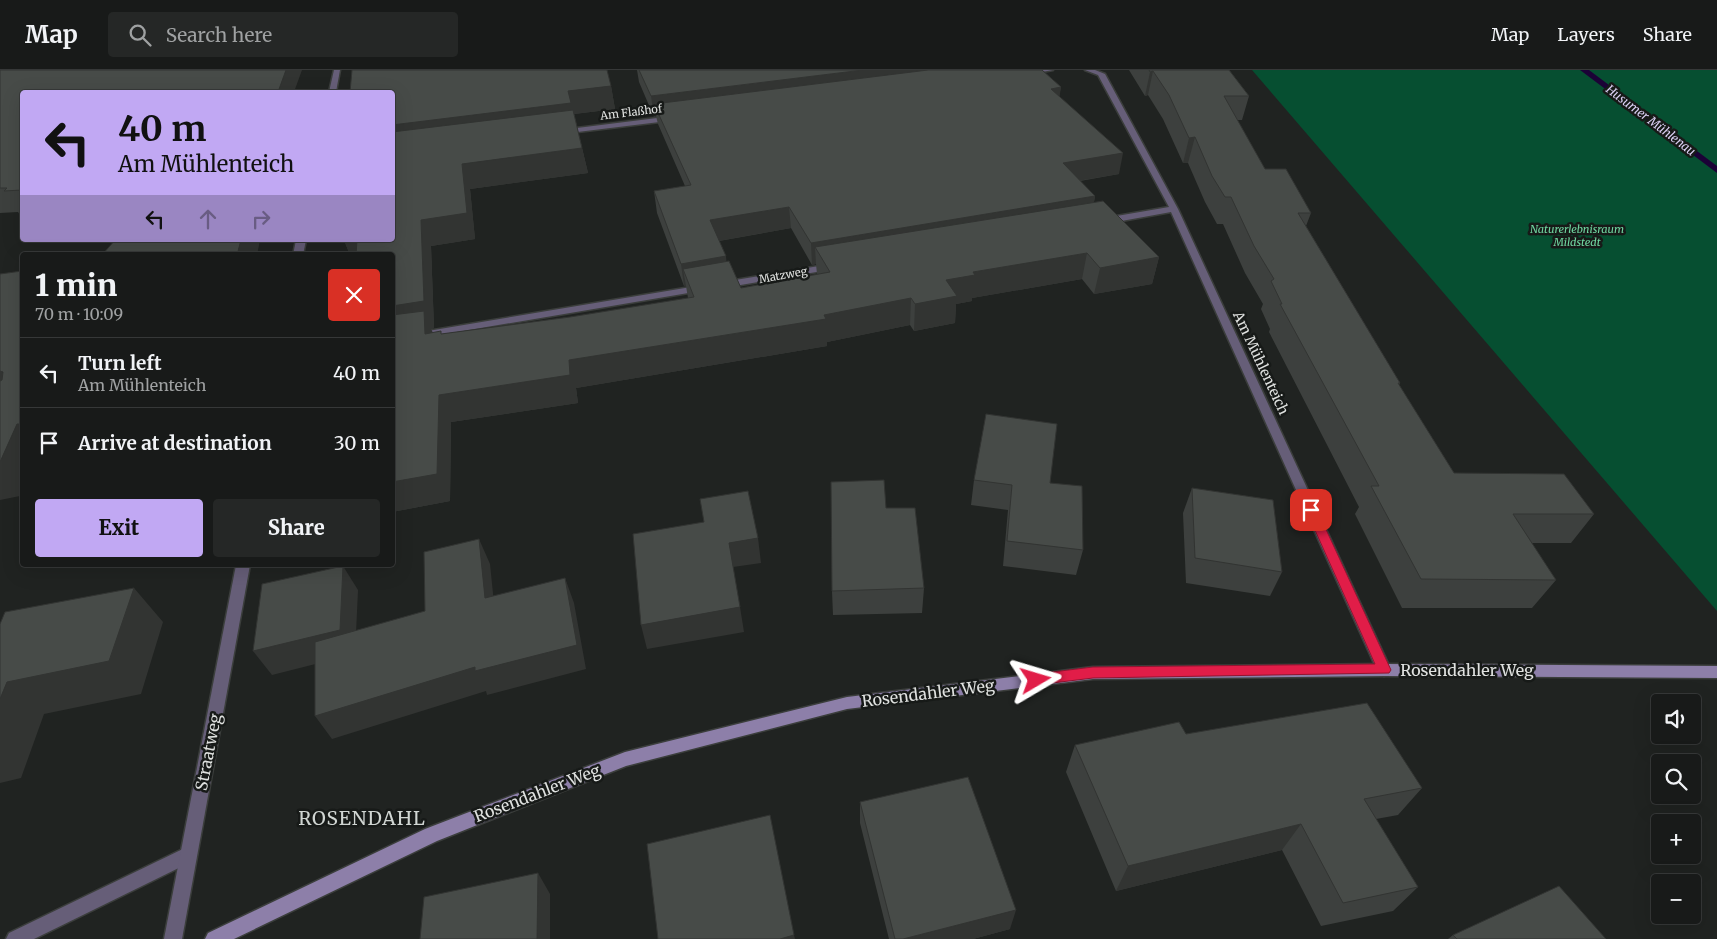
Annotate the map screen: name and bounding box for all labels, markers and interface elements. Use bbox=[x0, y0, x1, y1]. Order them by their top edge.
search box bbox=[108, 12, 458, 57]
text: Map bbox=[25, 19, 78, 50]
icon: search bbox=[126, 21, 154, 49]
text: Search here bbox=[166, 23, 272, 47]
text: Map bbox=[1491, 23, 1529, 46]
text: Layers bbox=[1557, 23, 1615, 46]
text: Share bbox=[1643, 23, 1692, 46]
water label: Husumer Mühlenau bbox=[1602, 81, 1699, 159]
street label: Am Flaßhof bbox=[598, 101, 663, 123]
text: 40 m bbox=[118, 107, 206, 151]
icon: left bbox=[35, 110, 100, 175]
text: Am Mühlenteich bbox=[118, 150, 294, 178]
icon: left bbox=[141, 205, 169, 233]
icon: ahead bbox=[194, 205, 222, 233]
icon: right bbox=[247, 205, 275, 233]
park label: Naturerlebnisraum Mildstedt bbox=[1530, 222, 1624, 249]
street label: Matzweg bbox=[758, 264, 809, 286]
text: 1 min bbox=[35, 266, 117, 304]
button: close bbox=[328, 269, 380, 321]
text: 70 m · 10:09 bbox=[35, 304, 123, 324]
street label: Am Mühlenteich bbox=[1229, 307, 1293, 418]
text: Turn left bbox=[78, 351, 162, 375]
icon: left bbox=[35, 359, 63, 387]
text: 40 m bbox=[333, 361, 380, 385]
text: Am Mühlenteich bbox=[78, 375, 206, 395]
icon: arrive bbox=[35, 429, 63, 457]
text: Arrive at destination bbox=[78, 431, 272, 455]
text: 30 m bbox=[334, 431, 380, 455]
pin bbox=[1290, 489, 1332, 531]
icon: arrive bbox=[1297, 496, 1325, 524]
button: Exit bbox=[35, 499, 203, 557]
button: Share bbox=[213, 499, 380, 557]
position arrow bbox=[1009, 653, 1061, 705]
street label: Rosendahler Weg bbox=[1400, 660, 1534, 680]
street label: Rosendahler Weg bbox=[860, 675, 996, 711]
map controls bbox=[1651, 694, 1701, 924]
button: sound bbox=[1651, 694, 1701, 744]
street label: Straatweg bbox=[191, 712, 225, 792]
button: search bbox=[1651, 754, 1701, 804]
street label: Rosendahler Weg bbox=[471, 760, 603, 826]
district label: ROSENDAHL bbox=[298, 806, 426, 830]
button: + bbox=[1651, 814, 1701, 864]
button: − bbox=[1651, 874, 1701, 924]

